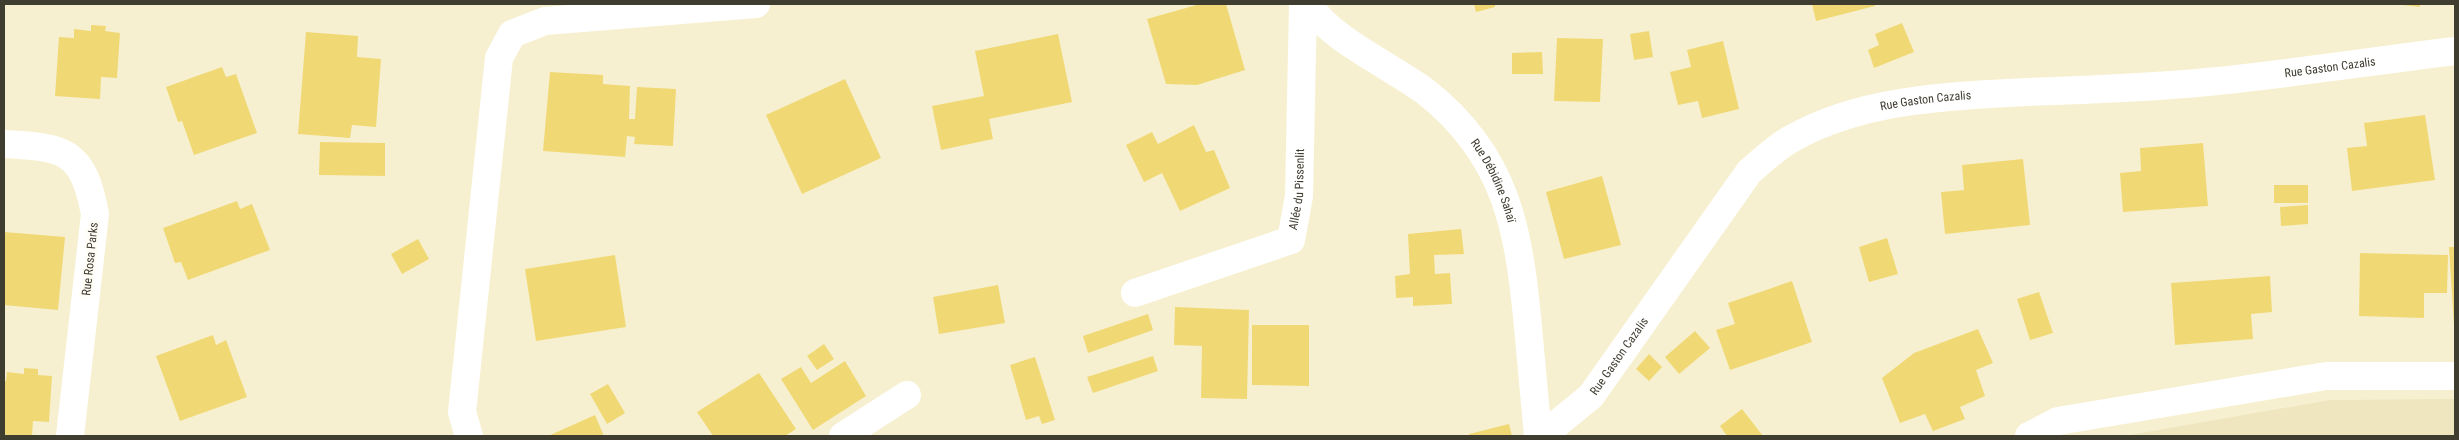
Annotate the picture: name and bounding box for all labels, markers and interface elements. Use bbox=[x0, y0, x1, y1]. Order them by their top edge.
street label: Rue Gaston Cazalis bbox=[2284, 54, 2376, 80]
street label: Rue Gaston Cazalis bbox=[1879, 88, 1972, 113]
street label: Rue Débidine Sahaï bbox=[1468, 136, 1519, 225]
street label: Allée du Pissenlit bbox=[1286, 148, 1307, 231]
street label: Rue Rosa Parks bbox=[79, 222, 101, 296]
street label: Rue Gaston Cazalis bbox=[1587, 315, 1651, 398]

